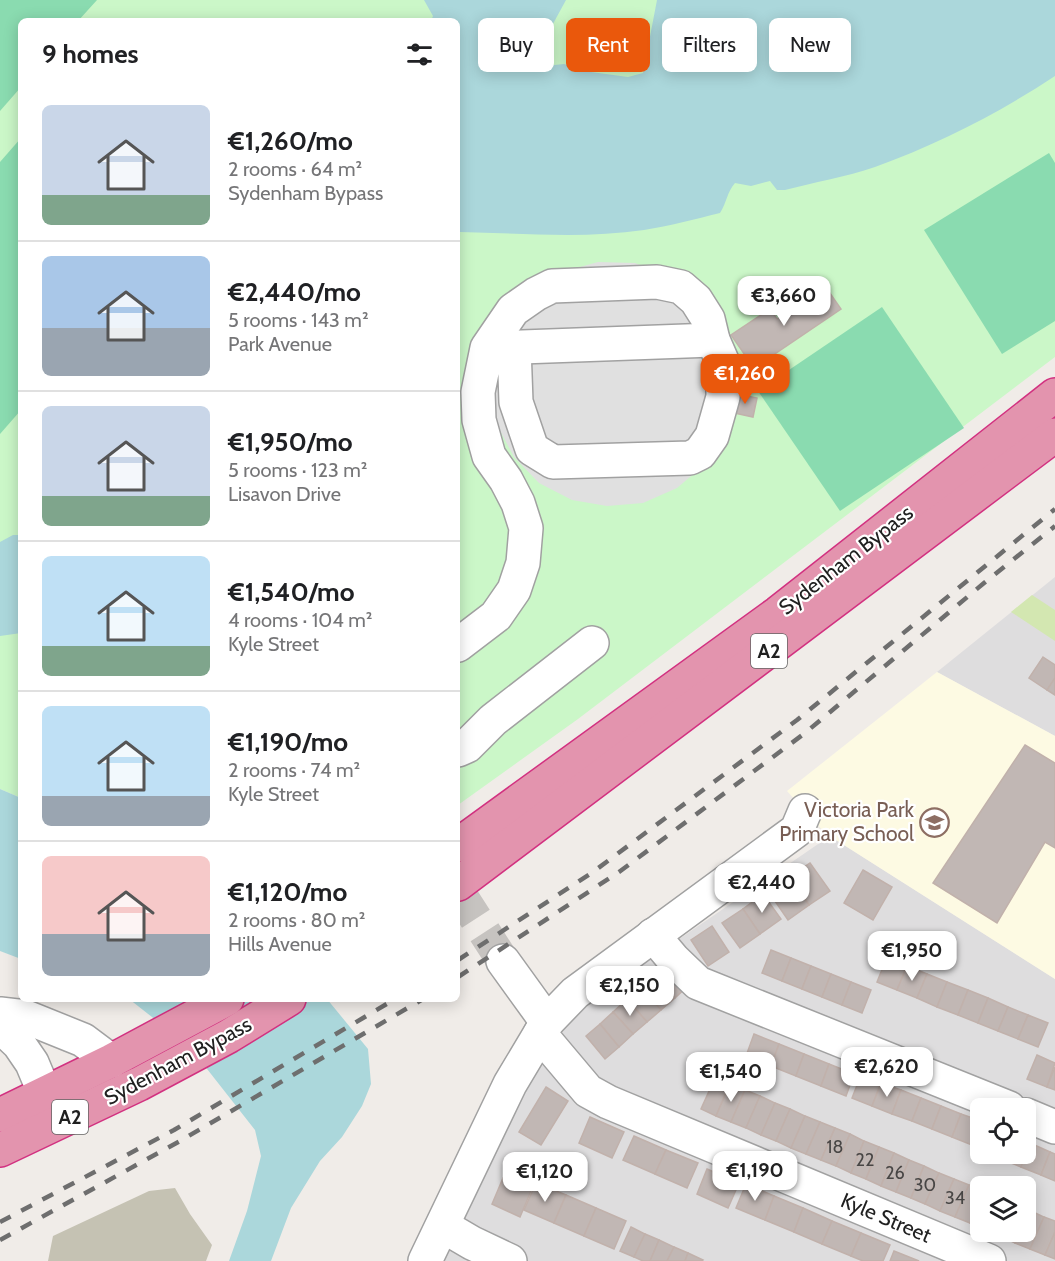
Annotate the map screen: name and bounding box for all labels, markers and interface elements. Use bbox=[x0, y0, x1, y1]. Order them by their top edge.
chip: Buy bbox=[478, 18, 554, 72]
chip: Rent bbox=[566, 18, 650, 72]
chip: Filters bbox=[662, 18, 757, 72]
chip: New bbox=[769, 18, 851, 72]
text: 9 homes bbox=[42, 38, 139, 70]
icon: filters bbox=[403, 38, 436, 71]
text: €1,260/mo bbox=[228, 125, 353, 157]
icon: home bbox=[90, 129, 162, 201]
text: 2 rooms · 64 m² bbox=[228, 157, 362, 181]
text: Sydenham Bypass bbox=[228, 181, 383, 205]
text: €2,440/mo bbox=[228, 276, 361, 308]
pin: €3,660 bbox=[735, 276, 833, 327]
icon: home bbox=[90, 280, 162, 352]
text: €3,660 bbox=[752, 283, 816, 307]
text: 5 rooms · 143 m² bbox=[228, 308, 369, 332]
text: Park Avenue bbox=[228, 332, 332, 356]
pin: €1,260 bbox=[696, 354, 794, 405]
text: €1,260 bbox=[715, 361, 775, 385]
text: €1,950/mo bbox=[228, 426, 353, 458]
icon: home bbox=[90, 430, 162, 502]
text: 5 rooms · 123 m² bbox=[228, 458, 367, 482]
text: Lisavon Drive bbox=[228, 482, 341, 506]
street label: Sydenham Bypass bbox=[774, 499, 918, 620]
text: €1,540/mo bbox=[228, 576, 355, 608]
icon: home bbox=[90, 580, 162, 652]
text: 4 rooms · 104 m² bbox=[228, 608, 372, 632]
text: Kyle Street bbox=[228, 632, 319, 656]
road number: A2 bbox=[751, 634, 787, 668]
text: €1,190/mo bbox=[228, 726, 348, 758]
icon: home bbox=[90, 730, 162, 802]
text: 2 rooms · 74 m² bbox=[228, 758, 360, 782]
text: Kyle Street bbox=[228, 782, 319, 806]
place label: Victoria Park Primary School bbox=[779, 797, 915, 846]
school or university icon: Victoria Park Primary School bbox=[919, 806, 951, 838]
pin: €2,440 bbox=[713, 863, 811, 914]
text: €2,440 bbox=[729, 870, 796, 894]
text: €1,120/mo bbox=[228, 876, 347, 908]
icon: home bbox=[90, 880, 162, 952]
text: 2 rooms · 80 m² bbox=[228, 908, 365, 932]
pin: €1,950 bbox=[863, 931, 961, 982]
text: Hills Avenue bbox=[228, 932, 332, 956]
text: €1,950 bbox=[882, 938, 942, 962]
pin: €2,150 bbox=[581, 966, 679, 1017]
text: €2,150 bbox=[600, 973, 660, 997]
street label: Sydenham Bypass bbox=[100, 1011, 256, 1110]
pin: €2,620 bbox=[838, 1047, 936, 1098]
pin: €1,540 bbox=[682, 1052, 780, 1103]
text: €2,620 bbox=[855, 1054, 919, 1078]
text: €1,540 bbox=[700, 1059, 762, 1083]
map controls bbox=[970, 1098, 1036, 1242]
button: locate bbox=[970, 1098, 1036, 1164]
road number: A2 bbox=[52, 1100, 88, 1134]
house number: 18 bbox=[827, 1136, 843, 1158]
house number: 22 bbox=[856, 1149, 874, 1171]
pin: €1,190 bbox=[706, 1151, 804, 1202]
pin: €1,120 bbox=[496, 1152, 594, 1203]
text: €1,190 bbox=[726, 1158, 784, 1182]
text: €1,120 bbox=[517, 1159, 573, 1183]
house number: 26 bbox=[885, 1162, 905, 1184]
house number: 30 bbox=[914, 1174, 936, 1196]
button: layers bbox=[970, 1176, 1036, 1242]
street label: Kyle Street bbox=[837, 1187, 935, 1248]
house number: 34 bbox=[945, 1187, 965, 1209]

